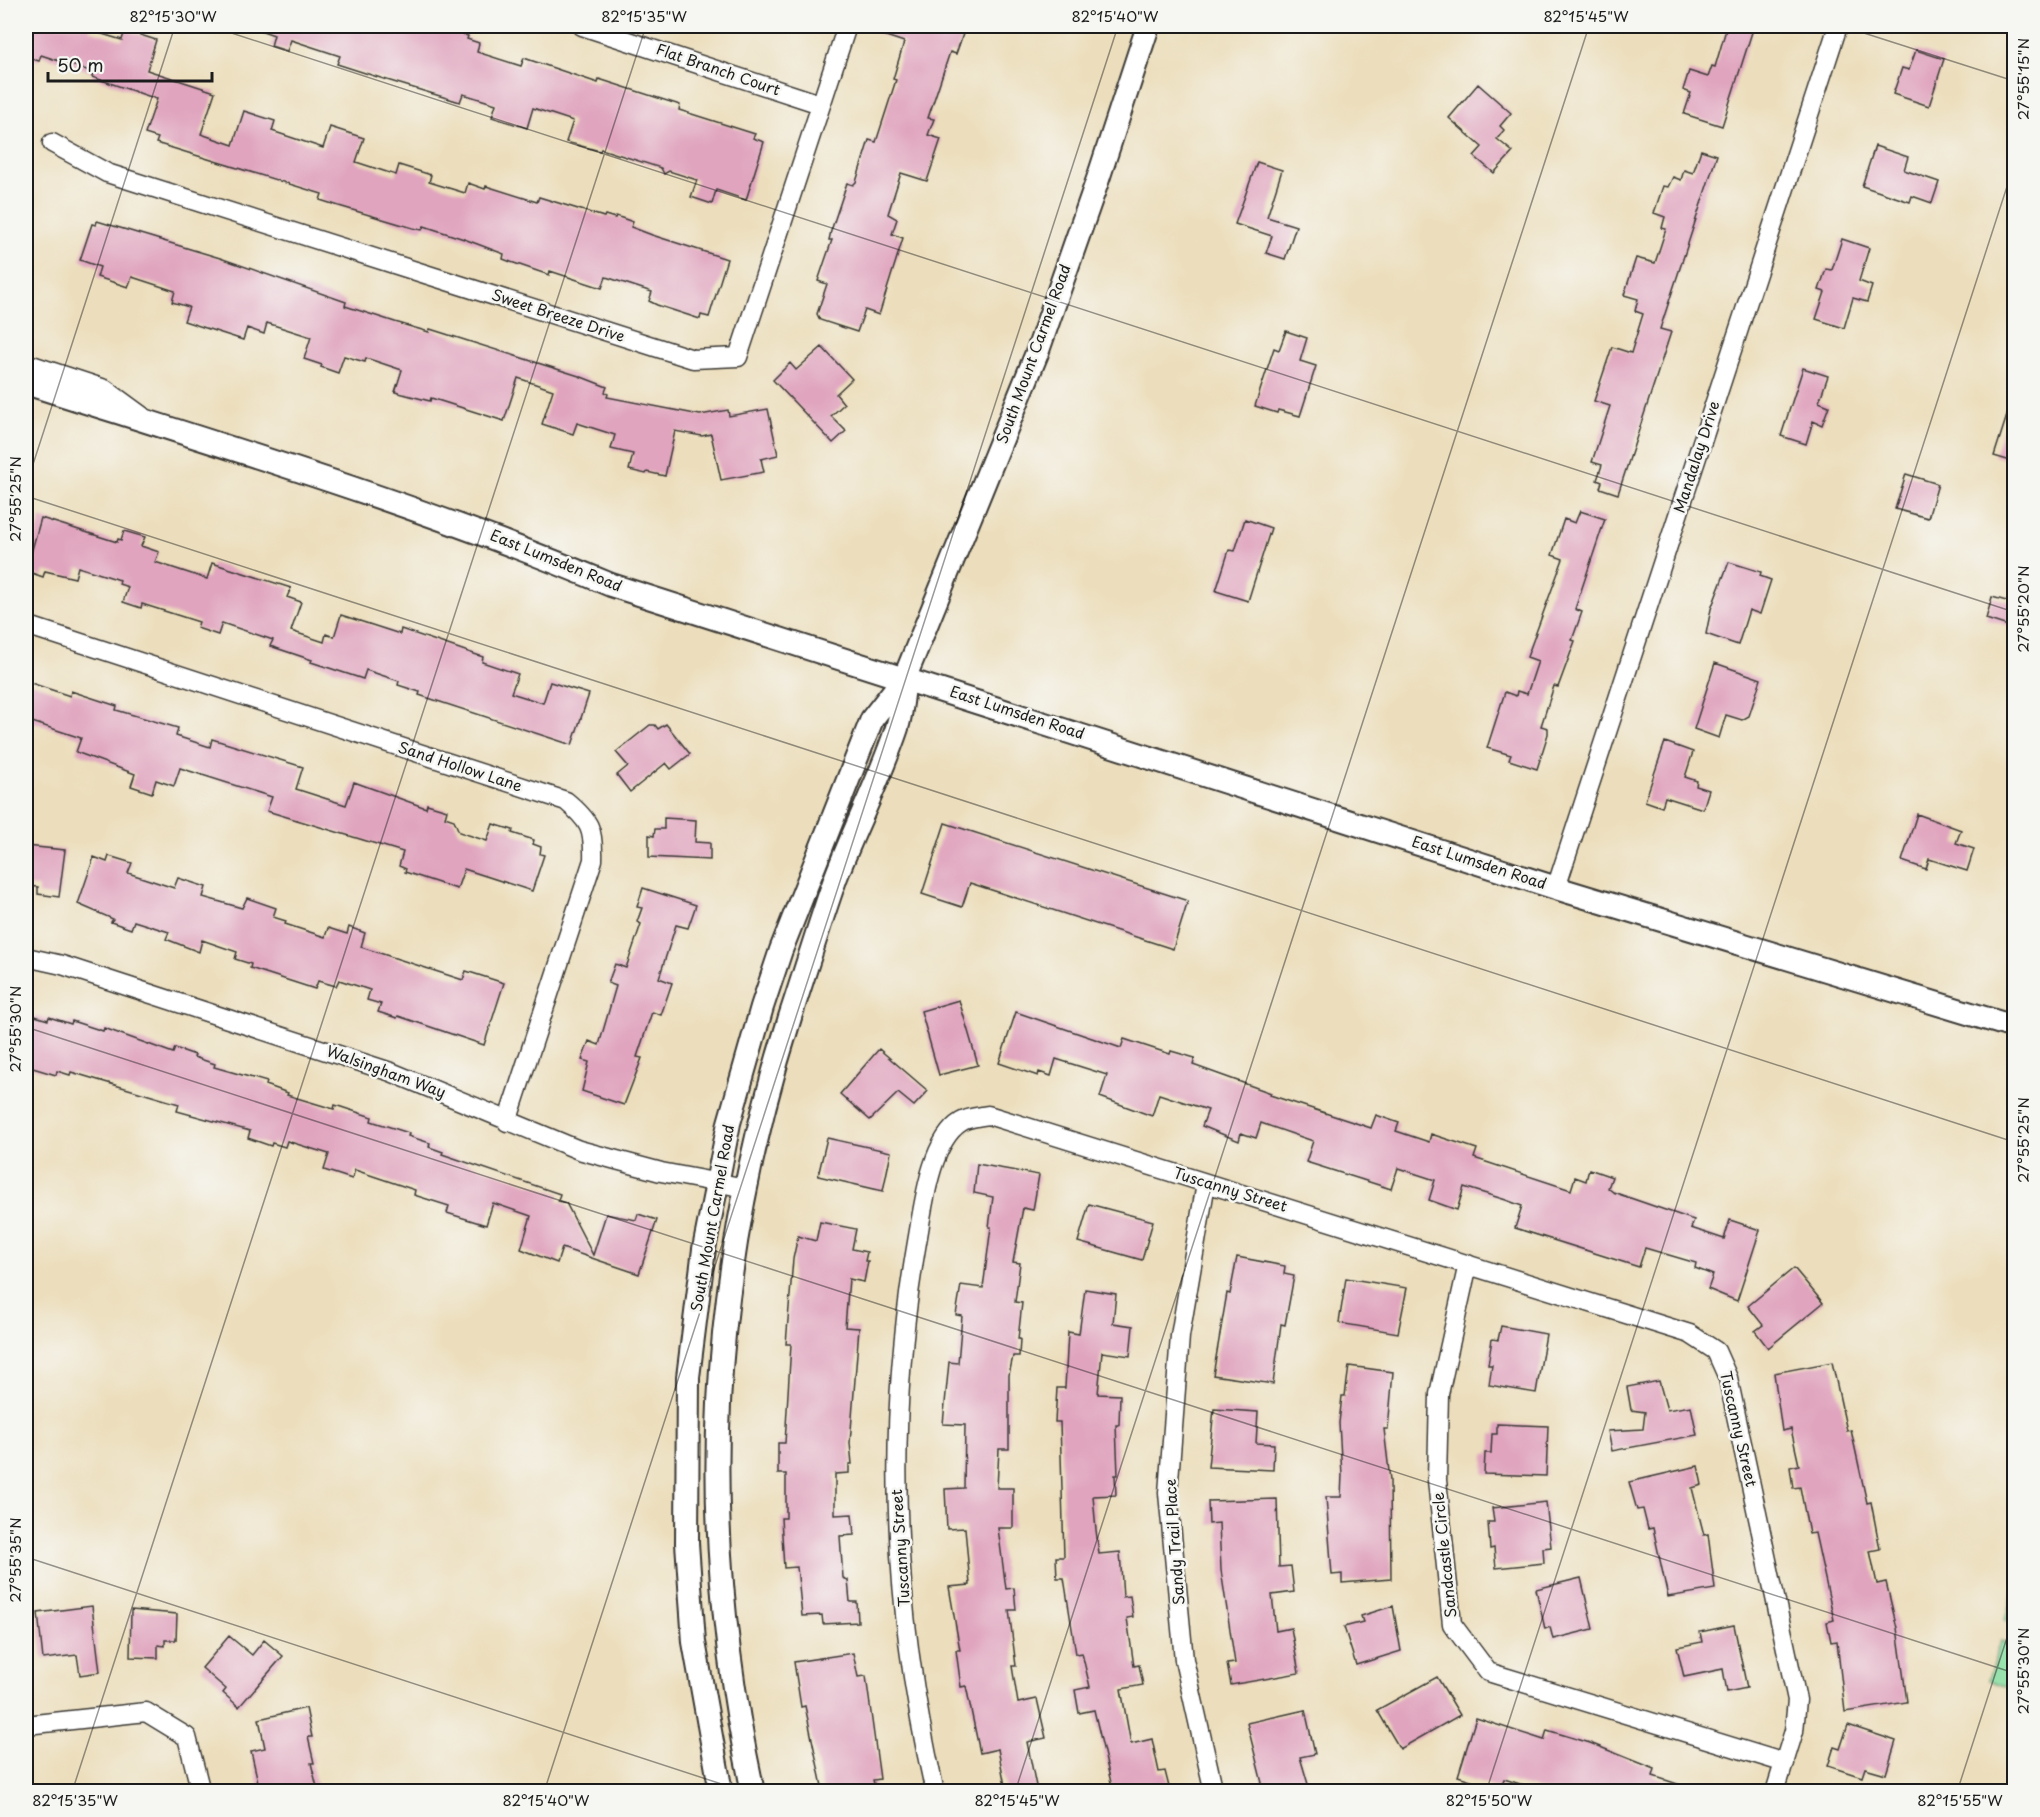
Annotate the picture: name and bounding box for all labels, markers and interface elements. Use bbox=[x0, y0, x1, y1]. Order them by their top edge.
text: 82°15'30"W bbox=[129, 4, 217, 27]
text: 82°15'35"W bbox=[601, 4, 687, 27]
text: 82°15'40"W bbox=[1072, 4, 1159, 27]
text: 82°15'45"W bbox=[1543, 4, 1629, 27]
street label: Flat Branch Court bbox=[653, 37, 784, 101]
text: 27°55'15"N bbox=[2011, 38, 2034, 120]
scale bar bbox=[48, 45, 212, 83]
text: 50 m bbox=[57, 51, 104, 78]
street label: South Mount Carmel Road bbox=[989, 261, 1076, 446]
street label: Sweet Breeze Drive bbox=[489, 282, 628, 347]
street label: Mandalay Drive bbox=[1667, 397, 1725, 516]
text: 27°55'25"N bbox=[3, 456, 26, 542]
street label: East Lumsden Road bbox=[487, 523, 626, 597]
text: 27°55'20"N bbox=[2011, 565, 2034, 653]
street label: East Lumsden Road bbox=[947, 679, 1088, 744]
street label: Sand Hollow Lane bbox=[395, 735, 526, 796]
street label: East Lumsden Road bbox=[1409, 829, 1550, 894]
text: 27°55'30"N bbox=[3, 986, 26, 1072]
street label: Walsingham Way bbox=[324, 1038, 449, 1103]
text: 27°55'25"N bbox=[2011, 1097, 2034, 1183]
street label: South Mount Carmel Road bbox=[684, 1122, 739, 1313]
street label: Tuscanny Street bbox=[1171, 1160, 1290, 1217]
street label: Tuscanny Street bbox=[1715, 1369, 1764, 1489]
street label: Sandy Trail Place bbox=[1158, 1478, 1189, 1606]
street label: Tuscanny Street bbox=[884, 1488, 915, 1608]
street label: Sandcastle Circle bbox=[1425, 1491, 1462, 1619]
text: 27°55'35"N bbox=[3, 1517, 26, 1603]
text: 27°55'30"N bbox=[2011, 1628, 2034, 1714]
text: 82°15'35"W bbox=[32, 1788, 118, 1811]
text: 82°15'40"W bbox=[503, 1788, 590, 1811]
text: 82°15'45"W bbox=[974, 1788, 1060, 1811]
text: 82°15'50"W bbox=[1446, 1788, 1533, 1811]
text: 82°15'55"W bbox=[1917, 1788, 2003, 1811]

